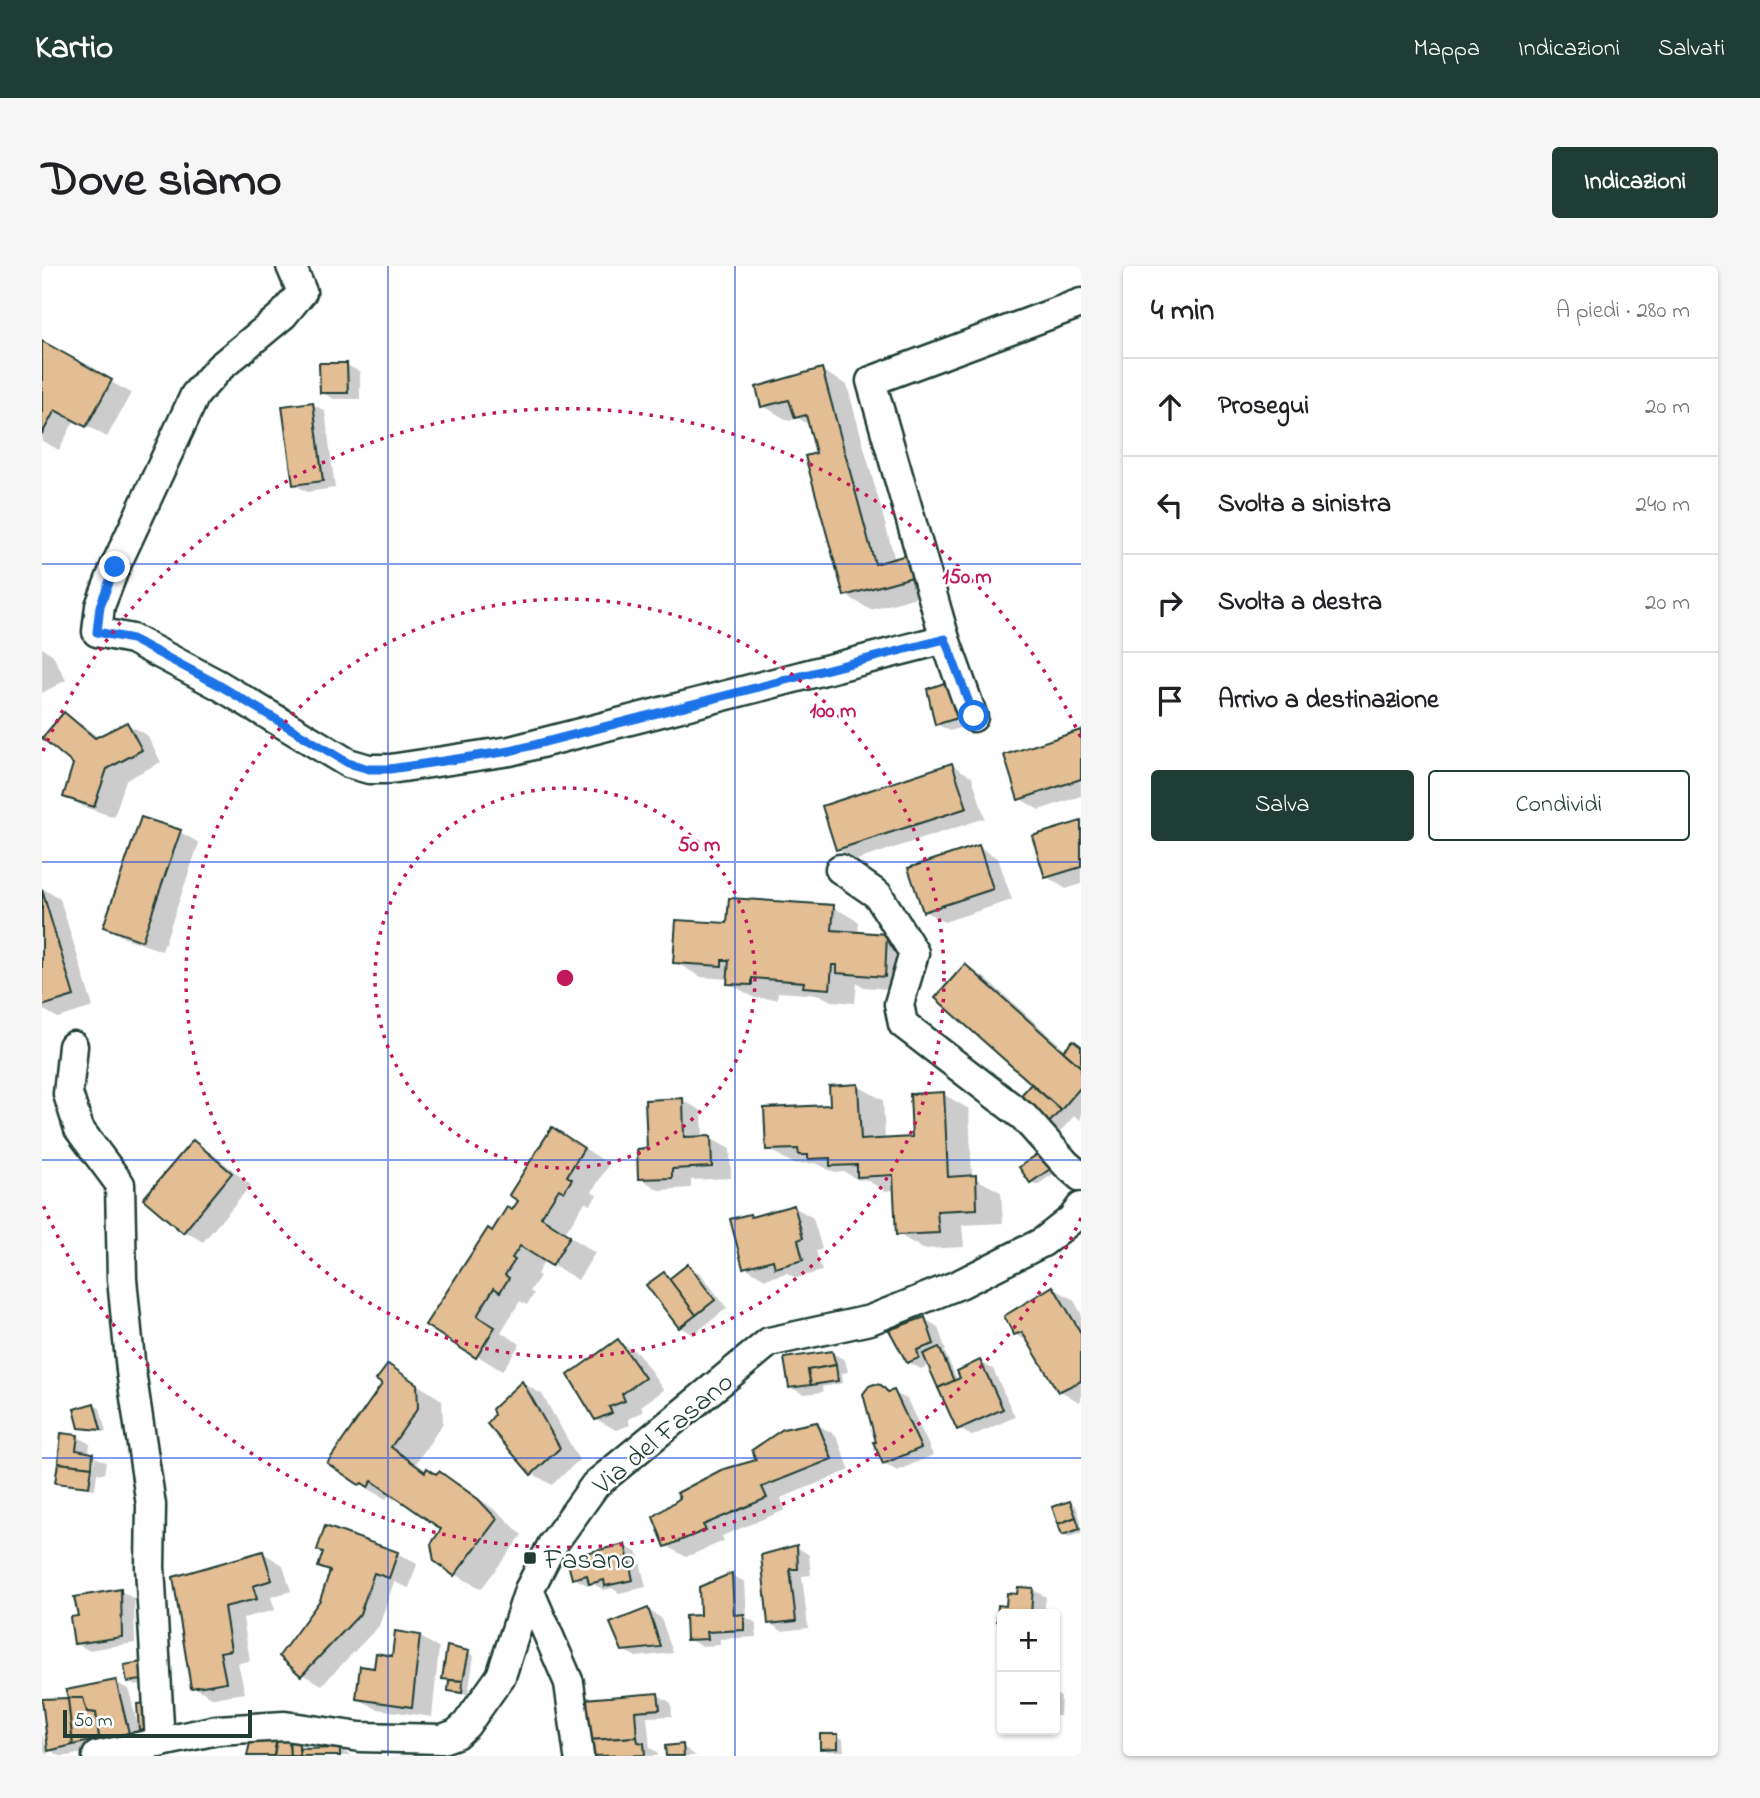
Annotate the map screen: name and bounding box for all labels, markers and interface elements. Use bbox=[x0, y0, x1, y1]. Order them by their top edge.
text: Kartio bbox=[35, 25, 113, 73]
text: Mappa bbox=[1413, 32, 1480, 67]
text: Indicazioni bbox=[1518, 32, 1620, 67]
text: Salvati bbox=[1658, 32, 1725, 67]
text: Dove siamo bbox=[42, 146, 282, 218]
button: Indicazioni bbox=[1552, 147, 1718, 218]
text: 4 min bbox=[1151, 290, 1214, 334]
text: A piedi · 280 m bbox=[1556, 295, 1690, 328]
icon: ahead bbox=[1151, 388, 1189, 426]
text: Prosegui bbox=[1218, 388, 1309, 426]
text: 20 m bbox=[1645, 391, 1690, 424]
icon: left bbox=[1151, 486, 1189, 524]
text: Svolta a sinistra bbox=[1218, 486, 1391, 524]
text: 240 m bbox=[1636, 489, 1690, 522]
route end bbox=[99, 551, 130, 582]
text: 150 m bbox=[942, 563, 992, 593]
icon: right bbox=[1151, 584, 1189, 622]
text: Svolta a destra bbox=[1218, 584, 1382, 622]
text: 20 m bbox=[1645, 587, 1690, 620]
icon: arrive bbox=[1151, 682, 1189, 720]
text: Arrivo a destinazione bbox=[1218, 682, 1439, 720]
text: 100 m bbox=[810, 697, 856, 727]
route start bbox=[958, 700, 989, 731]
button: Salva bbox=[1151, 770, 1414, 841]
button: Condividi bbox=[1428, 770, 1690, 841]
text: 50 m bbox=[678, 831, 720, 861]
centre of rings bbox=[553, 966, 577, 990]
street label: Via del Fasano bbox=[584, 1363, 744, 1507]
place label: Fasano bbox=[543, 1541, 635, 1582]
marker: Fasano bbox=[522, 1550, 538, 1566]
map controls bbox=[997, 1609, 1060, 1735]
button: + bbox=[997, 1609, 1060, 1672]
button: − bbox=[997, 1672, 1060, 1735]
scale bar bbox=[63, 1707, 252, 1739]
text: 50 m bbox=[74, 1708, 113, 1735]

